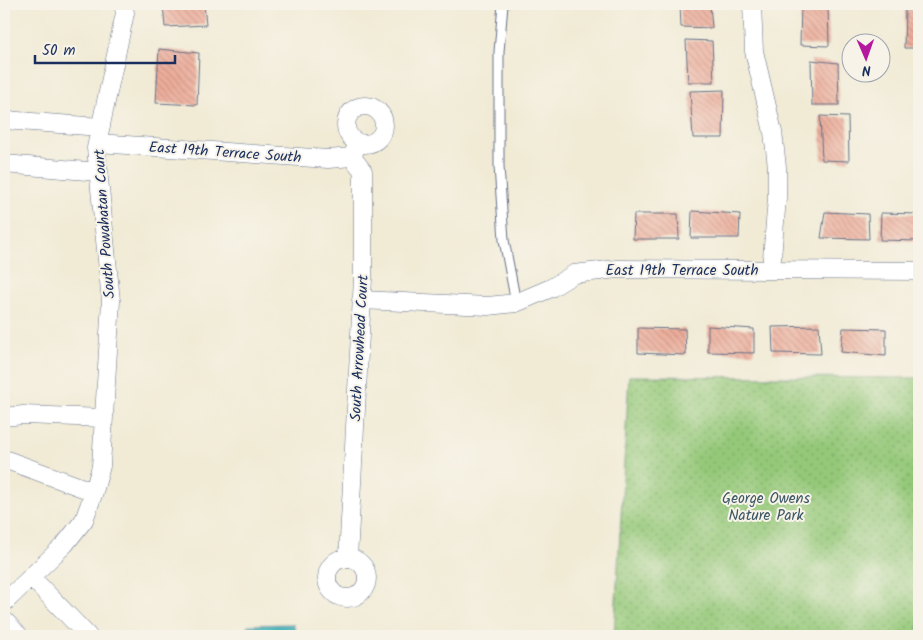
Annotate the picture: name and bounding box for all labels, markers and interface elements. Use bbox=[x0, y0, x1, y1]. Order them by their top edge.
scale bar bbox=[35, 32, 175, 64]
north arrow bbox=[840, 32, 890, 82]
text: 50 m bbox=[42, 39, 76, 63]
text: N bbox=[861, 59, 871, 81]
street label: East 19th Terrace South bbox=[148, 136, 302, 170]
street label: South Powahatan Court bbox=[88, 148, 122, 299]
street label: East 19th Terrace South bbox=[606, 259, 758, 283]
street label: South Arrowhead Court bbox=[344, 274, 376, 422]
park label: George Owens Nature Park bbox=[722, 487, 811, 528]

